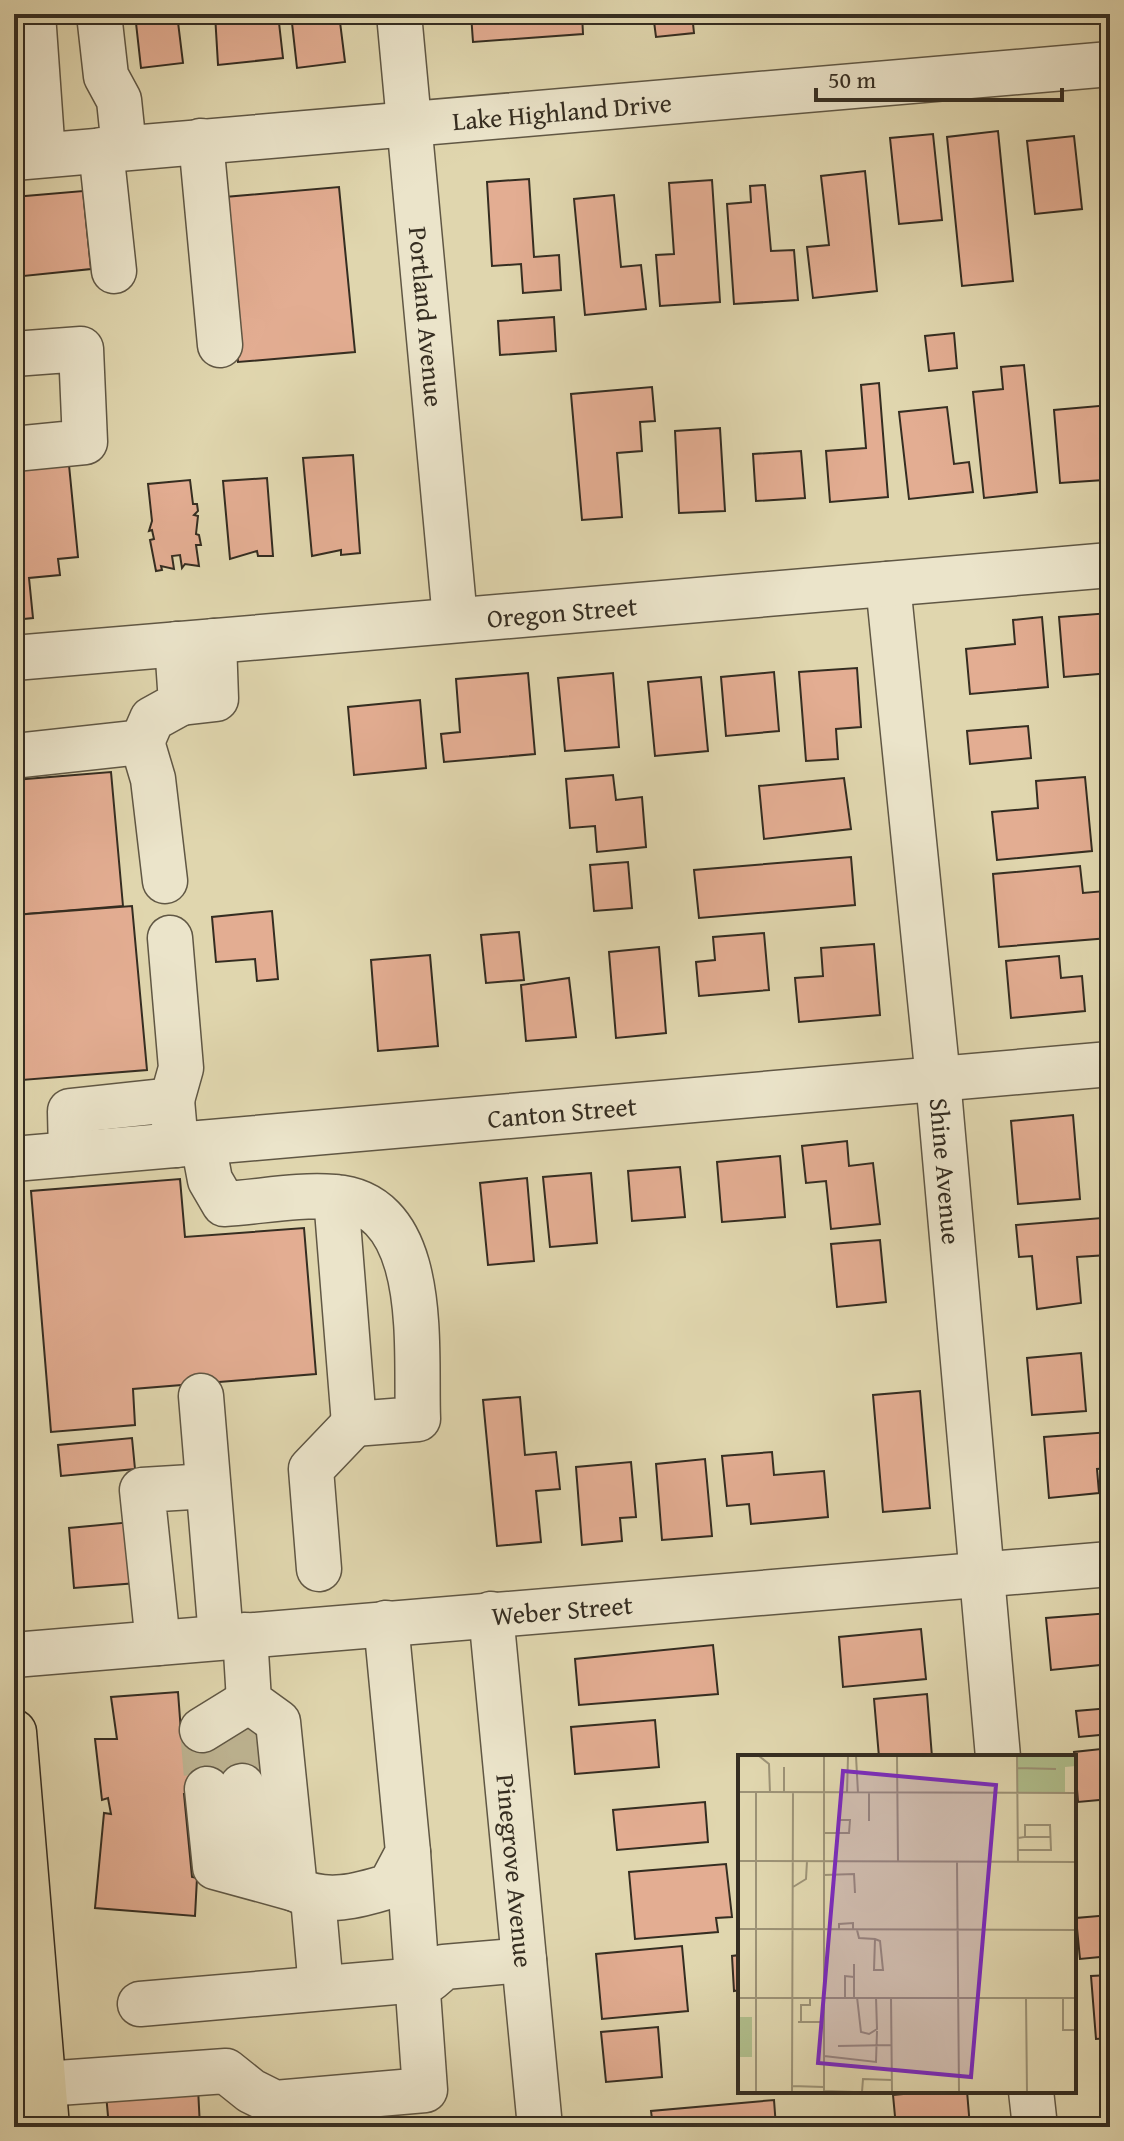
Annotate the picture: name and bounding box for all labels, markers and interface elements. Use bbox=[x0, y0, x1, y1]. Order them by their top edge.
scale bar bbox=[816, 52, 1062, 102]
text: 50 m bbox=[828, 62, 876, 97]
street label: Lake Highland Drive bbox=[451, 82, 673, 140]
street label: Portland Avenue bbox=[399, 225, 455, 409]
street label: Oregon Street bbox=[485, 586, 639, 637]
street label: Canton Street bbox=[486, 1086, 638, 1137]
street label: Shine Avenue bbox=[920, 1096, 972, 1246]
street label: Weber Street bbox=[490, 1584, 634, 1635]
inset map bbox=[738, 1755, 1076, 2093]
street label: Pinegrove Avenue bbox=[487, 1772, 544, 1969]

